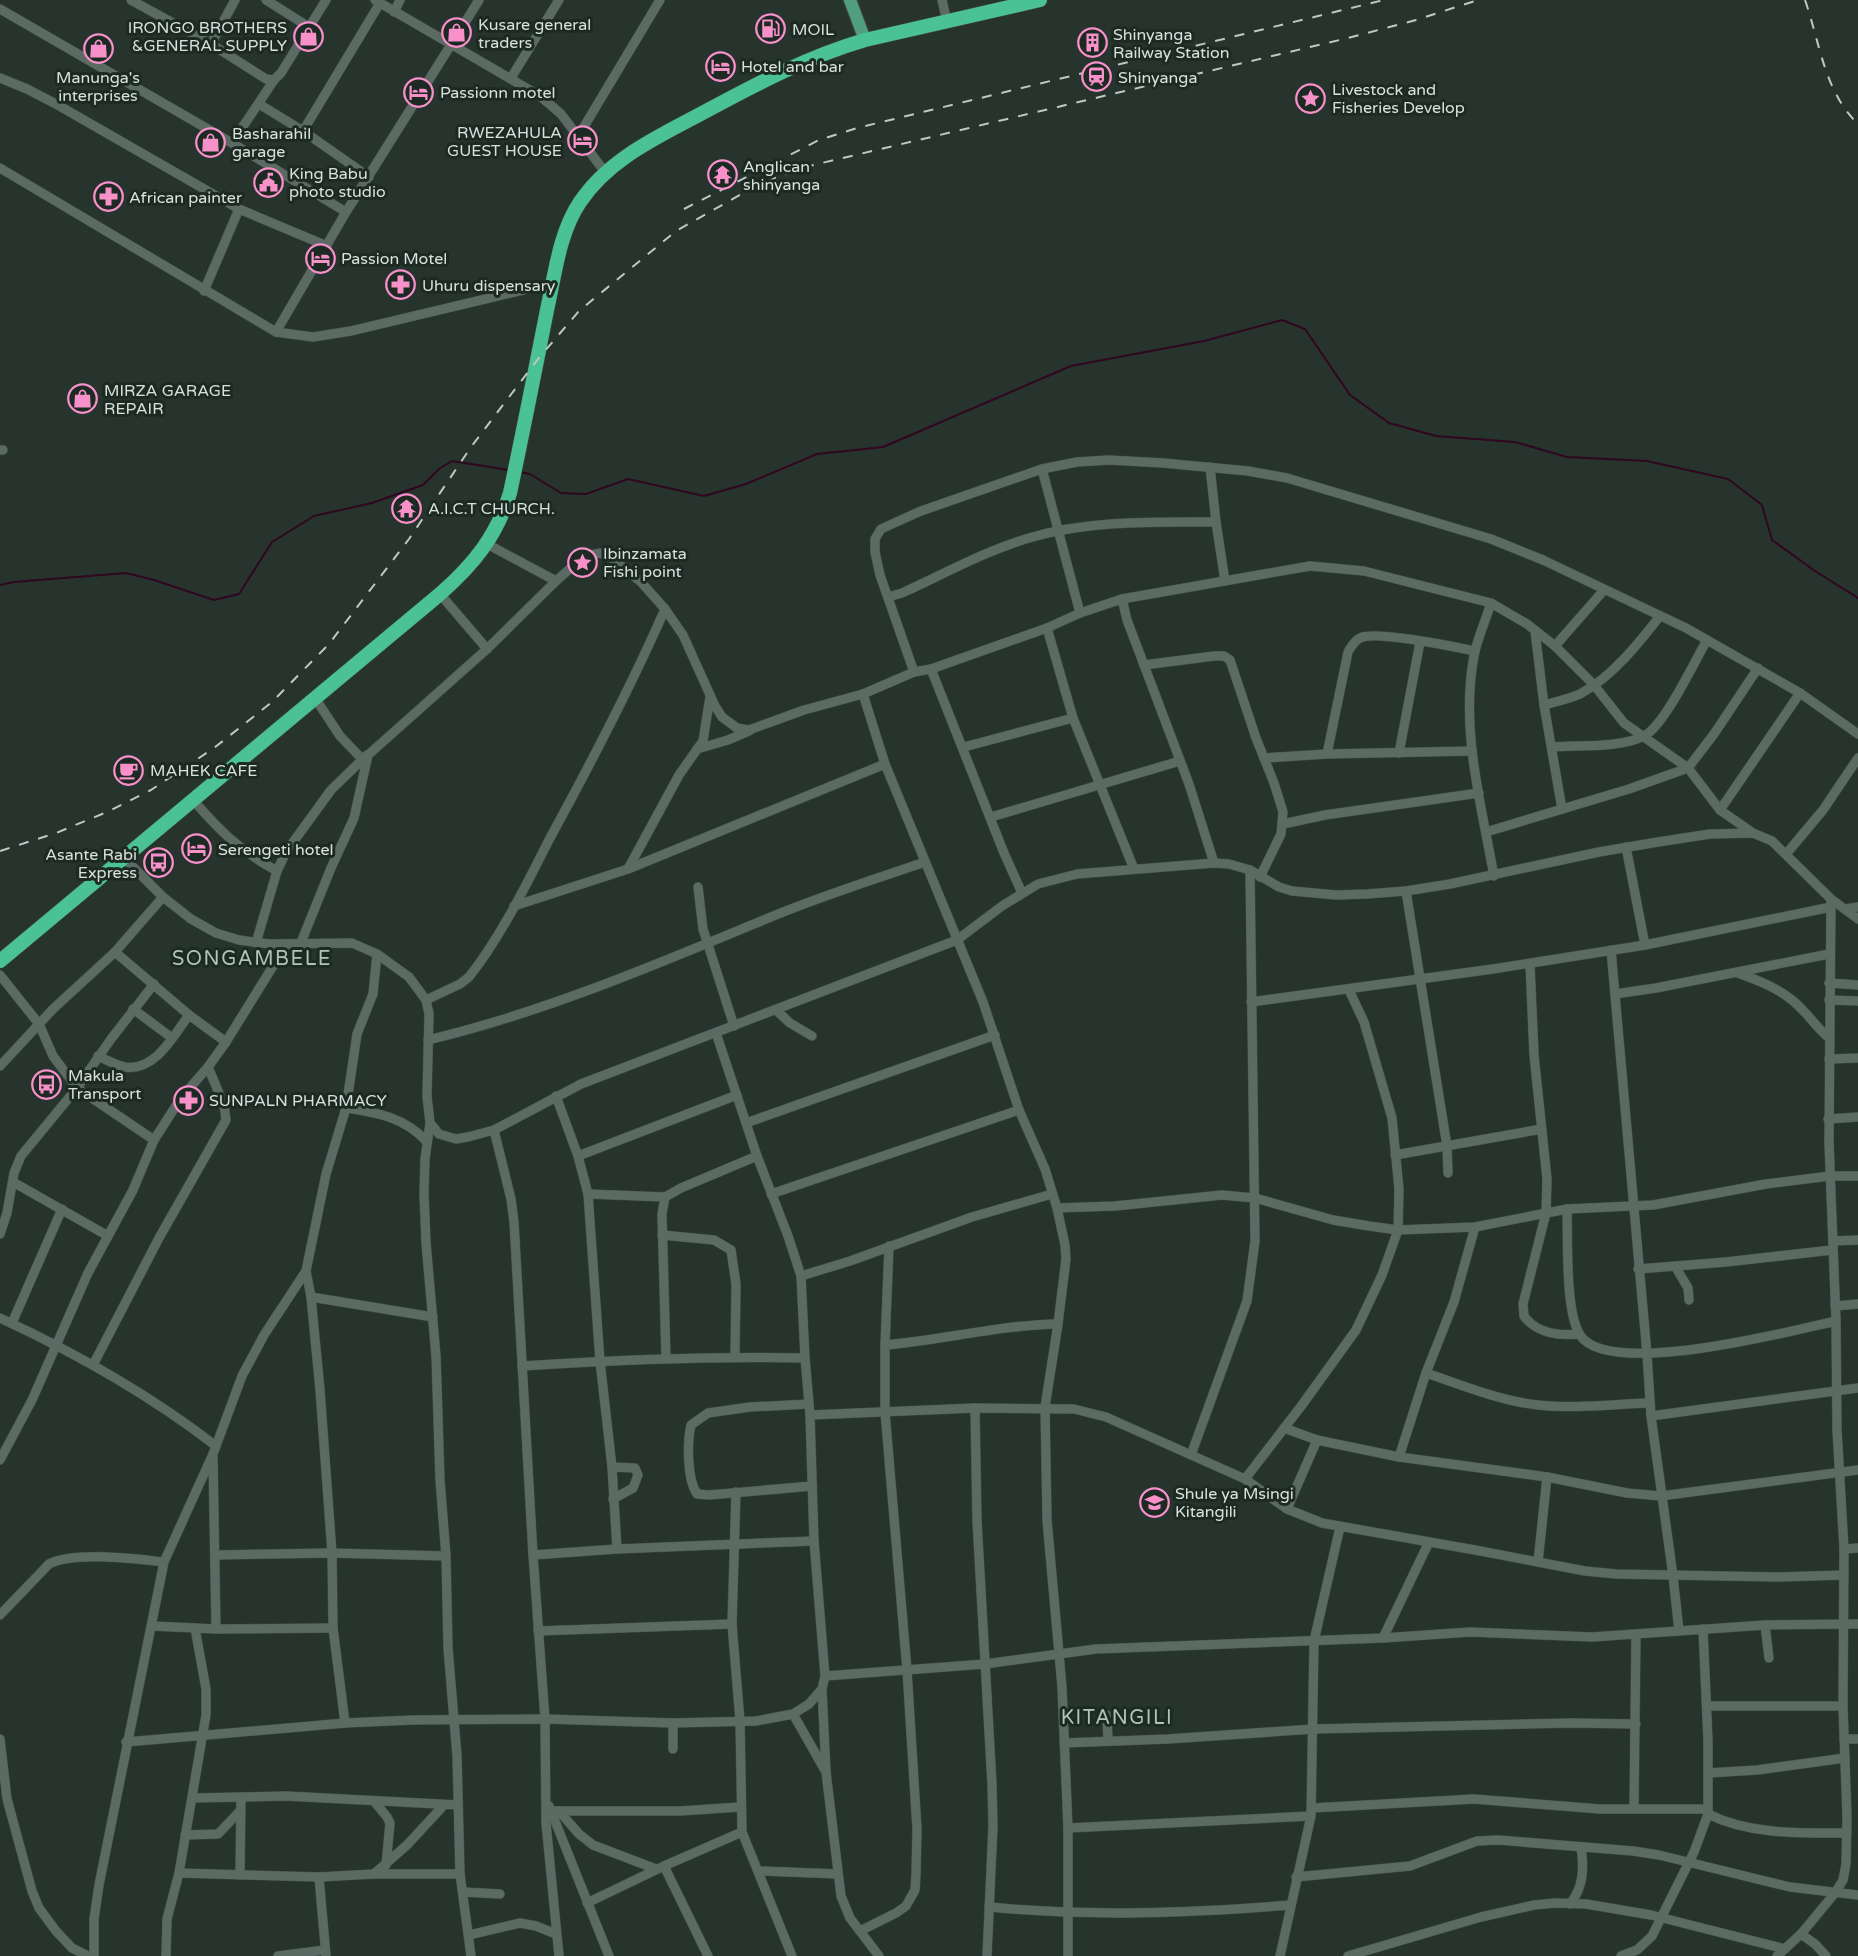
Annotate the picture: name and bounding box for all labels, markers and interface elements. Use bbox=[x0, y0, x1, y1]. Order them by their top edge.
fuel station icon: MOIL bbox=[755, 13, 787, 45]
place label: Kusare general traders bbox=[478, 15, 591, 53]
shop icon: Kusare general traders bbox=[441, 17, 473, 49]
place label: IRONGO BROTHERS &GENERAL SUPPLY bbox=[128, 18, 287, 56]
shop icon: IRONGO BROTHERS &GENERAL SUPPLY bbox=[292, 20, 324, 52]
place label: MOIL bbox=[792, 20, 834, 40]
place label: Shinyanga Railway Station bbox=[1113, 25, 1230, 63]
building icon: Shinyanga Railway Station bbox=[1076, 27, 1108, 59]
shop icon: Manunga's interprises bbox=[82, 33, 114, 65]
hotel icon: Hotel and bar bbox=[704, 50, 736, 82]
place label: Hotel and bar bbox=[741, 57, 845, 77]
station icon: Shinyanga bbox=[1081, 61, 1113, 93]
place label: Manunga's interprises bbox=[56, 68, 140, 106]
place label: Shinyanga bbox=[1118, 68, 1197, 88]
hotel icon: Passionn motel bbox=[403, 76, 435, 108]
place label: Livestock and Fisheries Develop bbox=[1332, 80, 1465, 118]
place icon: Livestock and Fisheries Develop bbox=[1295, 82, 1327, 114]
place label: Passionn motel bbox=[440, 83, 555, 103]
place label: RWEZAHULA GUEST HOUSE bbox=[447, 123, 562, 161]
place label: Basharahil garage bbox=[232, 124, 311, 162]
hotel icon: RWEZAHULA GUEST HOUSE bbox=[567, 125, 599, 157]
shop icon: Basharahil garage bbox=[195, 126, 227, 158]
place label: Anglican shinyanga bbox=[743, 157, 820, 195]
temple icon: Anglican shinyanga bbox=[706, 159, 738, 191]
place label: King Babu photo studio bbox=[289, 164, 386, 202]
public building icon: King Babu photo studio bbox=[252, 166, 284, 198]
pharmacy icon: African painter bbox=[92, 181, 124, 213]
place label: African painter bbox=[129, 188, 243, 208]
hotel icon: Passion Motel bbox=[304, 242, 336, 274]
place label: Passion Motel bbox=[341, 249, 447, 269]
pharmacy icon: Uhuru dispensary bbox=[385, 269, 417, 301]
place label: Uhuru dispensary bbox=[422, 276, 556, 296]
place label: MIRZA GARAGE REPAIR bbox=[104, 381, 231, 419]
shop icon: MIRZA GARAGE REPAIR bbox=[67, 383, 99, 415]
temple icon: A.I.C.T CHURCH. bbox=[391, 492, 423, 524]
place label: A.I.C.T CHURCH. bbox=[428, 499, 555, 519]
place label: Ibinzamata Fishi point bbox=[603, 544, 687, 582]
place icon: Ibinzamata Fishi point bbox=[566, 546, 598, 578]
cafe icon: MAHEK CAFE bbox=[113, 754, 145, 786]
place label: MAHEK CAFE bbox=[150, 761, 258, 781]
hotel icon: Serengeti hotel bbox=[181, 833, 213, 865]
place label: Serengeti hotel bbox=[218, 840, 333, 860]
place label: Asante Rabi Express bbox=[45, 845, 137, 883]
bus stop icon: Asante Rabi Express bbox=[142, 847, 174, 879]
district label: SONGAMBELE bbox=[172, 947, 332, 971]
place label: Makula Transport bbox=[68, 1066, 141, 1104]
bus stop icon: Makula Transport bbox=[31, 1068, 63, 1100]
pharmacy icon: SUNPALN PHARMACY bbox=[172, 1084, 204, 1116]
place label: SUNPALN PHARMACY bbox=[209, 1091, 387, 1111]
place label: Shule ya Msingi Kitangili bbox=[1175, 1484, 1294, 1522]
school or university icon: Shule ya Msingi Kitangili bbox=[1138, 1486, 1170, 1518]
district label: KITANGILI bbox=[1061, 1706, 1173, 1730]

